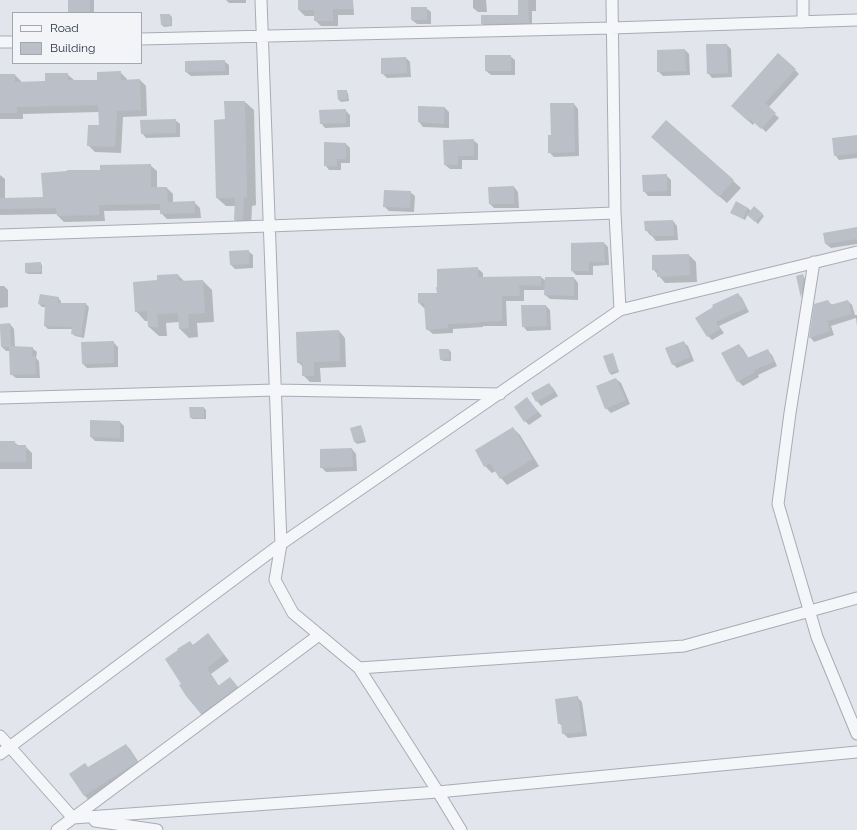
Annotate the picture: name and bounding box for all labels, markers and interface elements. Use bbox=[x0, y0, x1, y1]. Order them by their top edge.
legend bbox=[12, 12, 142, 64]
text: Road bbox=[50, 21, 79, 35]
text: Building bbox=[50, 41, 96, 55]

